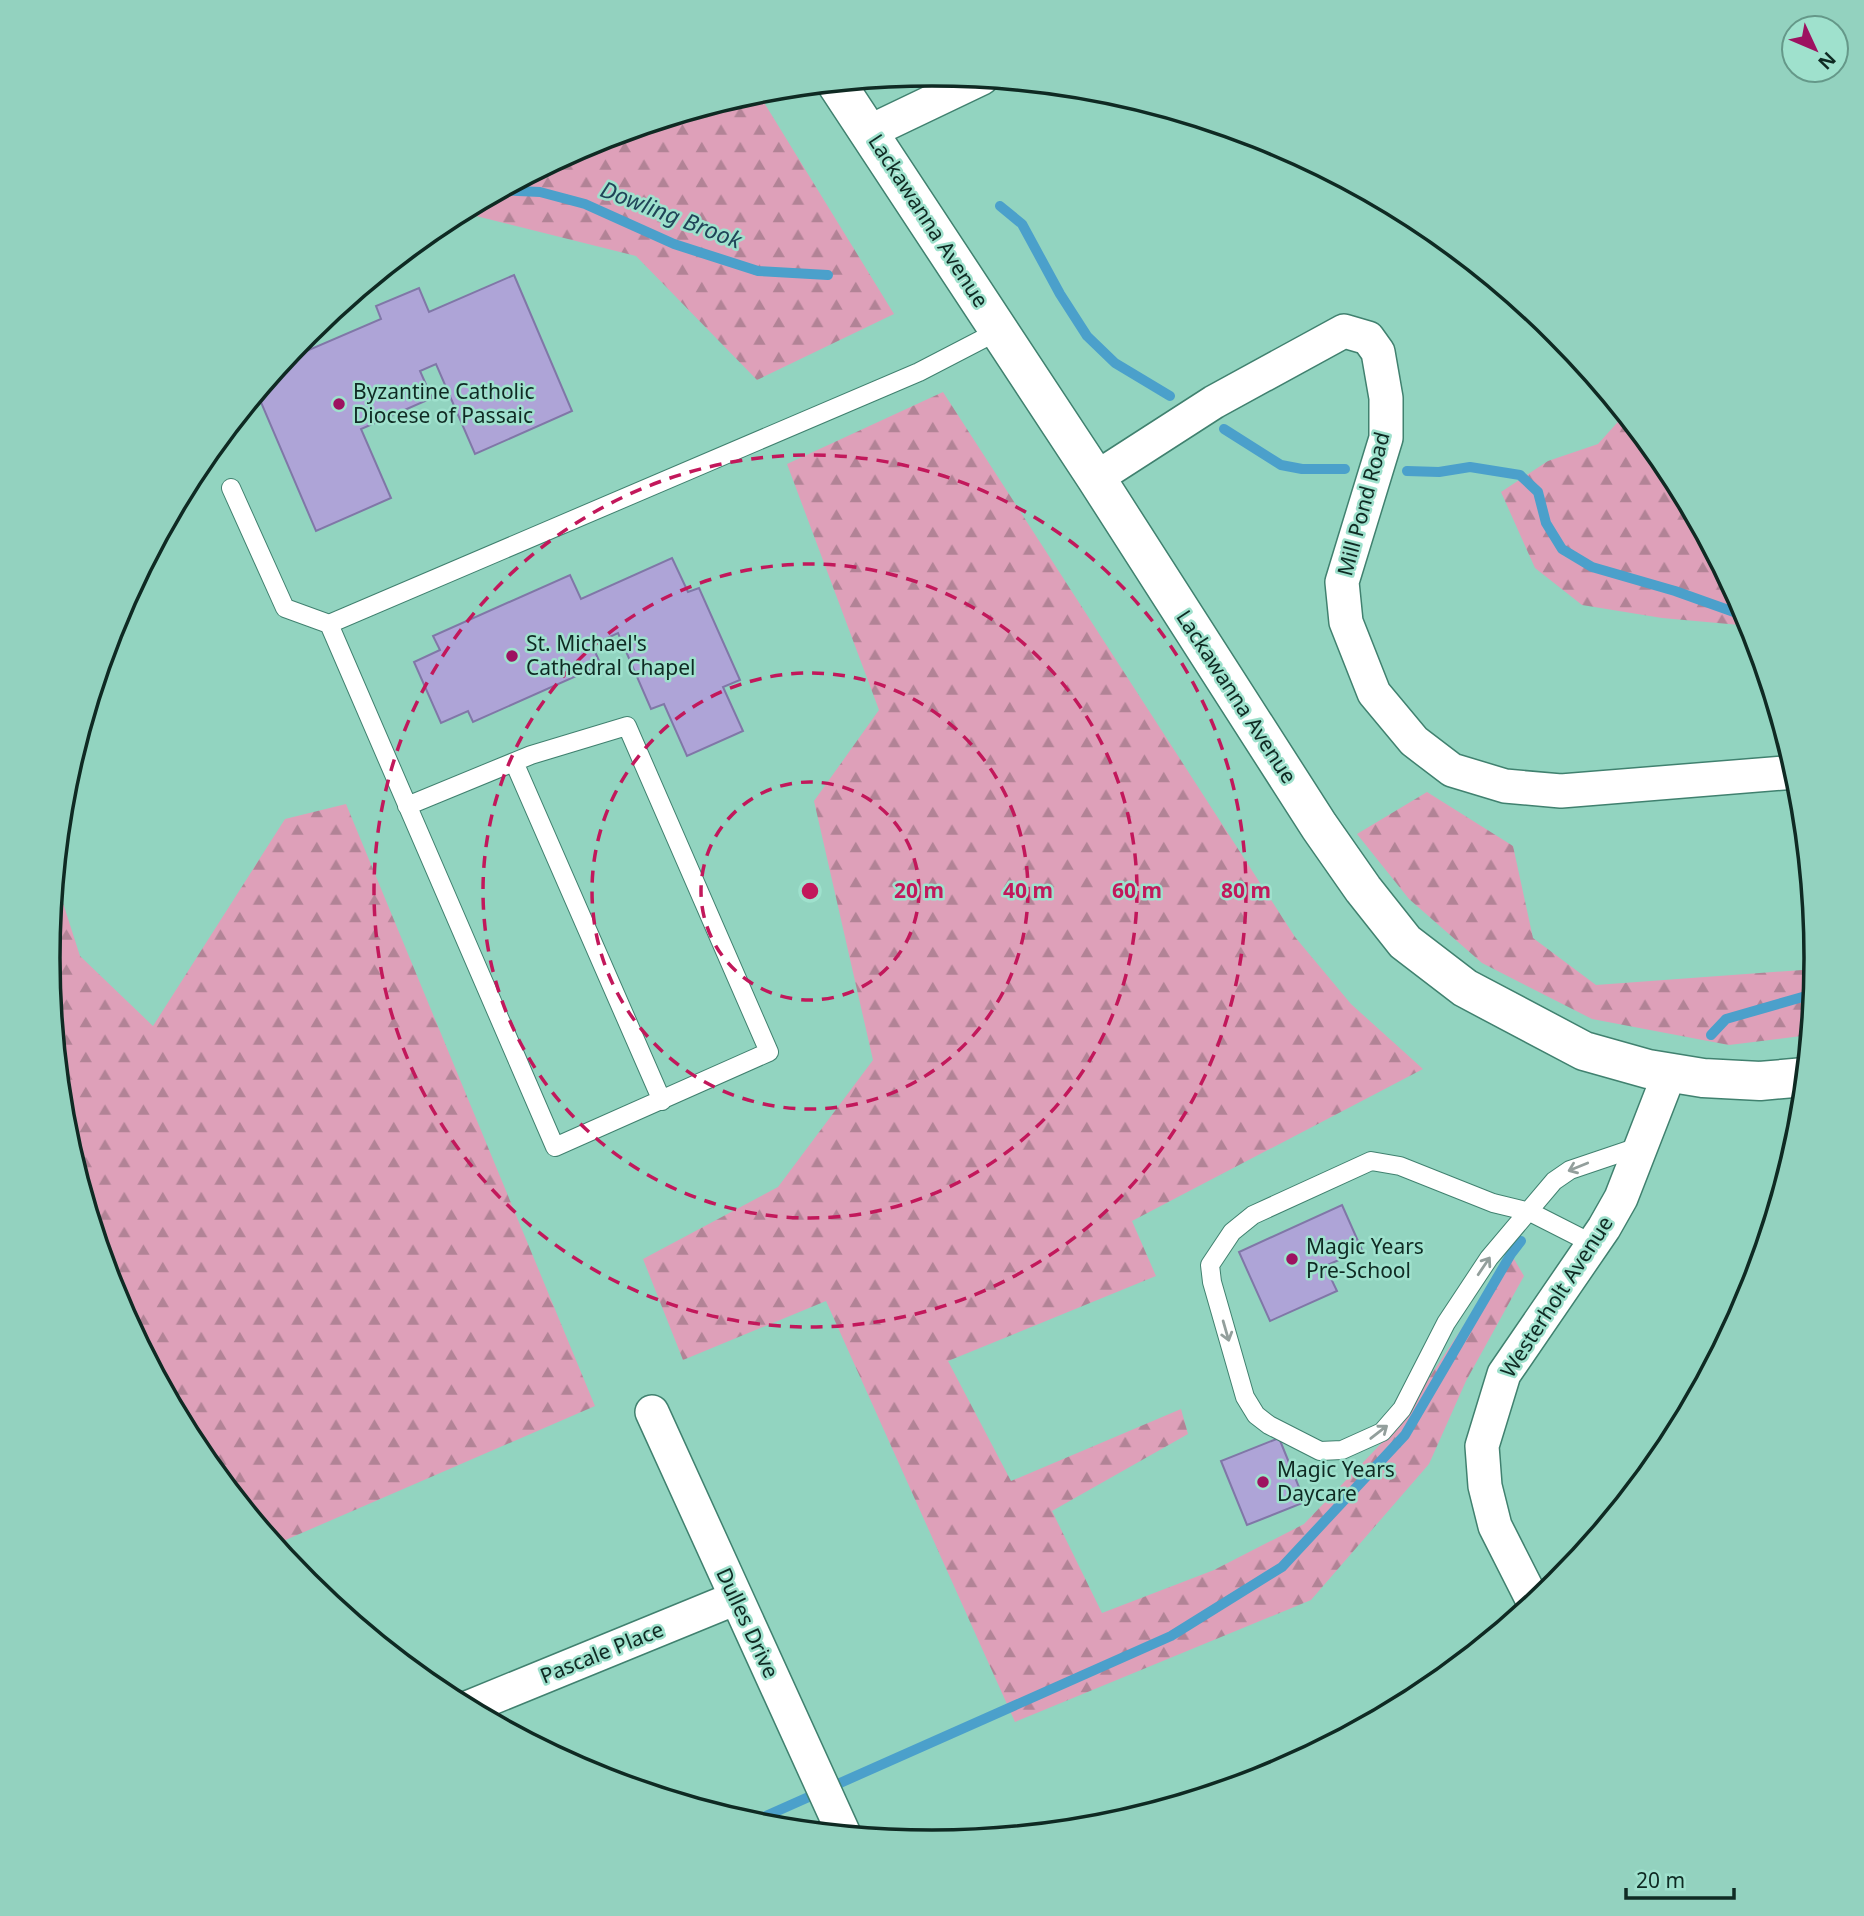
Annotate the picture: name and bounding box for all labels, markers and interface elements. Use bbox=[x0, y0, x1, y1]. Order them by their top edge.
north arrow bbox=[1780, 14, 1850, 84]
text: N bbox=[1813, 46, 1842, 75]
street label: Lackawanna Avenue bbox=[862, 129, 995, 312]
water label: Dowling Brook bbox=[596, 172, 748, 256]
place label: Byzantine Catholic Diocese of Passaic bbox=[353, 377, 535, 429]
marker: Byzantine Catholic Diocese of Passaic bbox=[331, 396, 347, 412]
street label: Mill Pond Road bbox=[1330, 429, 1396, 579]
street label: Lackawanna Avenue bbox=[1170, 605, 1303, 788]
place label: St. Michael's Cathedral Chapel bbox=[526, 629, 696, 681]
marker: St. Michael's Cathedral Chapel bbox=[504, 648, 520, 664]
text: 20 m bbox=[894, 876, 944, 904]
text: 40 m bbox=[1003, 876, 1053, 904]
text: 60 m bbox=[1112, 876, 1162, 904]
text: 80 m bbox=[1221, 876, 1271, 904]
centre of rings bbox=[798, 879, 822, 903]
one-way arrow bbox=[1568, 1162, 1589, 1175]
street label: Westerholt Avenue bbox=[1494, 1210, 1619, 1382]
place label: Magic Years Pre-School bbox=[1306, 1232, 1424, 1284]
marker: Magic Years Pre-School bbox=[1284, 1251, 1300, 1267]
one-way arrow bbox=[1477, 1257, 1491, 1277]
one-way arrow bbox=[1221, 1320, 1234, 1342]
one-way arrow bbox=[1370, 1424, 1388, 1439]
place label: Magic Years Daycare bbox=[1277, 1455, 1395, 1507]
marker: Magic Years Daycare bbox=[1255, 1474, 1271, 1490]
street label: Dulles Drive bbox=[710, 1563, 786, 1682]
street label: Pascale Place bbox=[536, 1615, 668, 1690]
scale bar bbox=[1626, 1856, 1734, 1900]
text: 20 m bbox=[1636, 1866, 1685, 1894]

